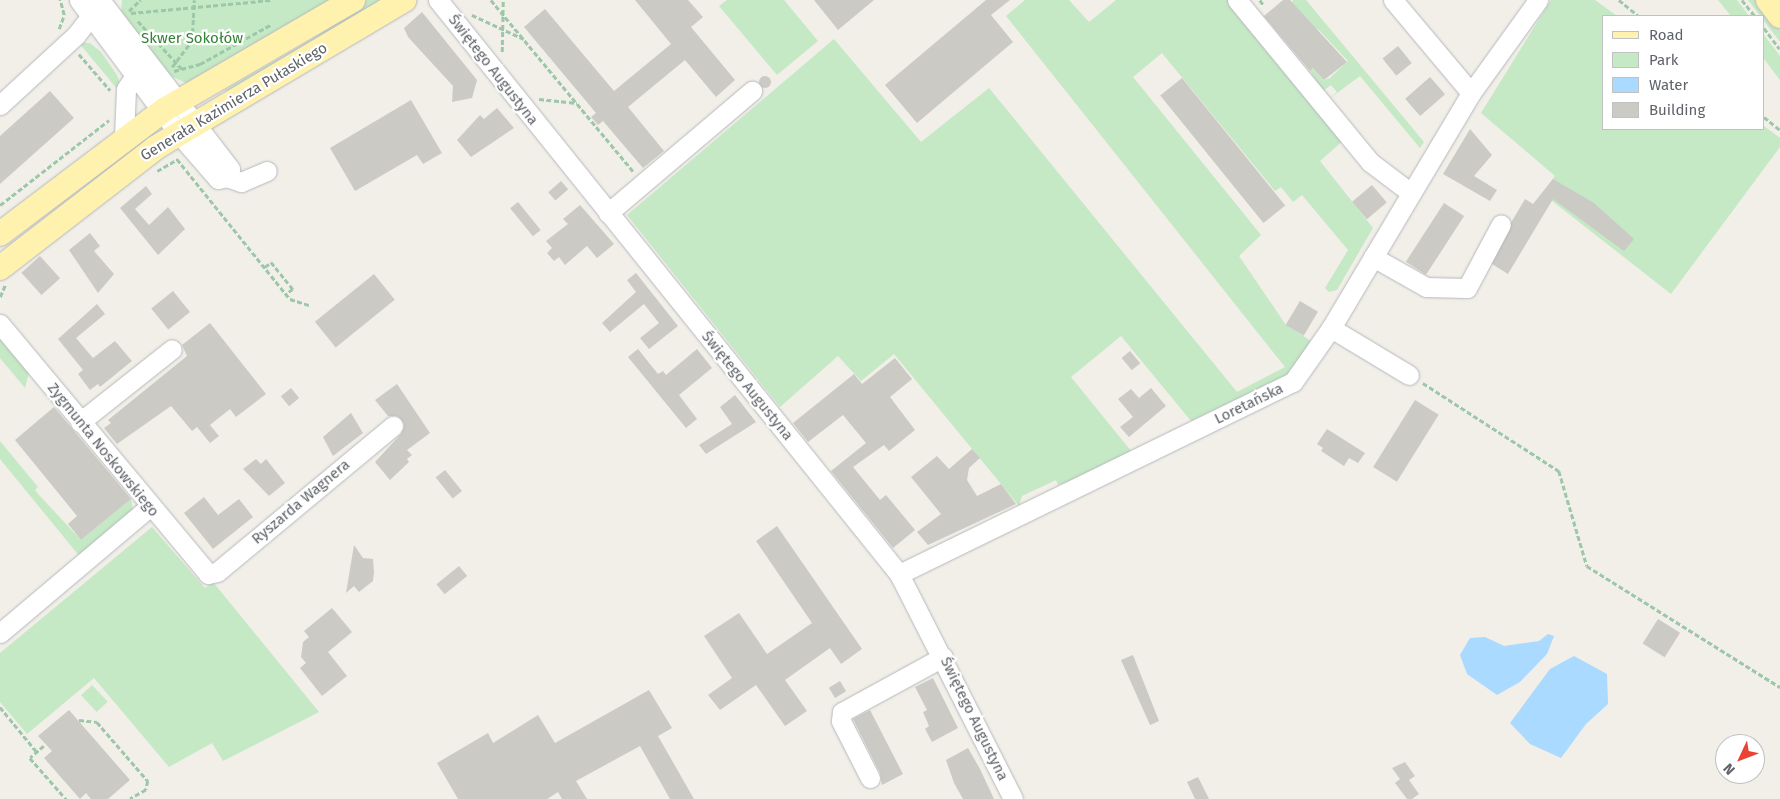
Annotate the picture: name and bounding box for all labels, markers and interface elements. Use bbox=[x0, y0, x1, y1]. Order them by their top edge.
street label: Świętego Augustyna bbox=[444, 11, 542, 129]
legend bbox=[1602, 15, 1765, 130]
text: Road bbox=[1649, 26, 1684, 44]
park label: Skwer Sokołów bbox=[141, 30, 243, 48]
street label: Generała Kazimierza Pułaskiego bbox=[137, 39, 331, 165]
text: Park bbox=[1649, 51, 1679, 69]
text: Water bbox=[1649, 76, 1688, 94]
text: Building bbox=[1649, 101, 1705, 119]
street label: Świętego Augustyna bbox=[697, 328, 797, 444]
street label: Zygmunta Noskowskiego bbox=[43, 379, 163, 521]
street label: Loretańska bbox=[1212, 380, 1286, 428]
street label: Ryszarda Wagnera bbox=[248, 456, 354, 548]
street label: Świętego Augustyna bbox=[936, 654, 1012, 784]
north arrow bbox=[1715, 734, 1765, 784]
text: N bbox=[1720, 760, 1739, 778]

